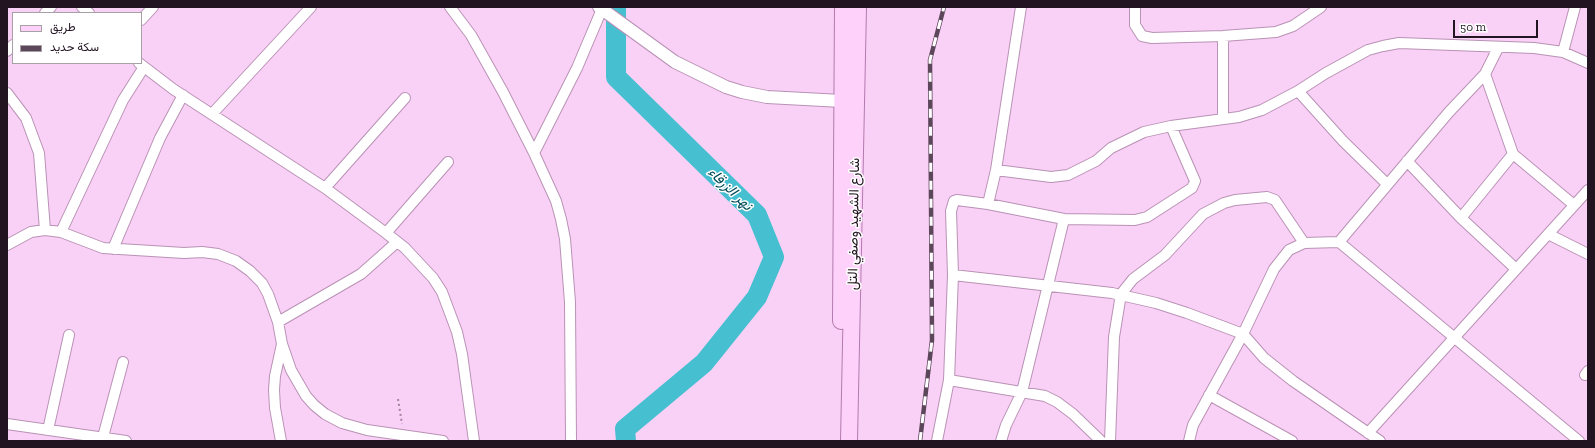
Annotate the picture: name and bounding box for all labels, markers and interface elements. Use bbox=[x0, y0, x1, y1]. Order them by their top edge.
legend bbox=[12, 12, 142, 64]
scale bar bbox=[1455, 12, 1540, 38]
text: طريق bbox=[50, 20, 75, 34]
text: 50 m bbox=[1460, 20, 1486, 34]
text: سكة حديد bbox=[50, 40, 99, 54]
street label: شارع الشهيد وصفي التل bbox=[844, 158, 864, 290]
water label: نهر الزرقاء bbox=[704, 163, 756, 215]

